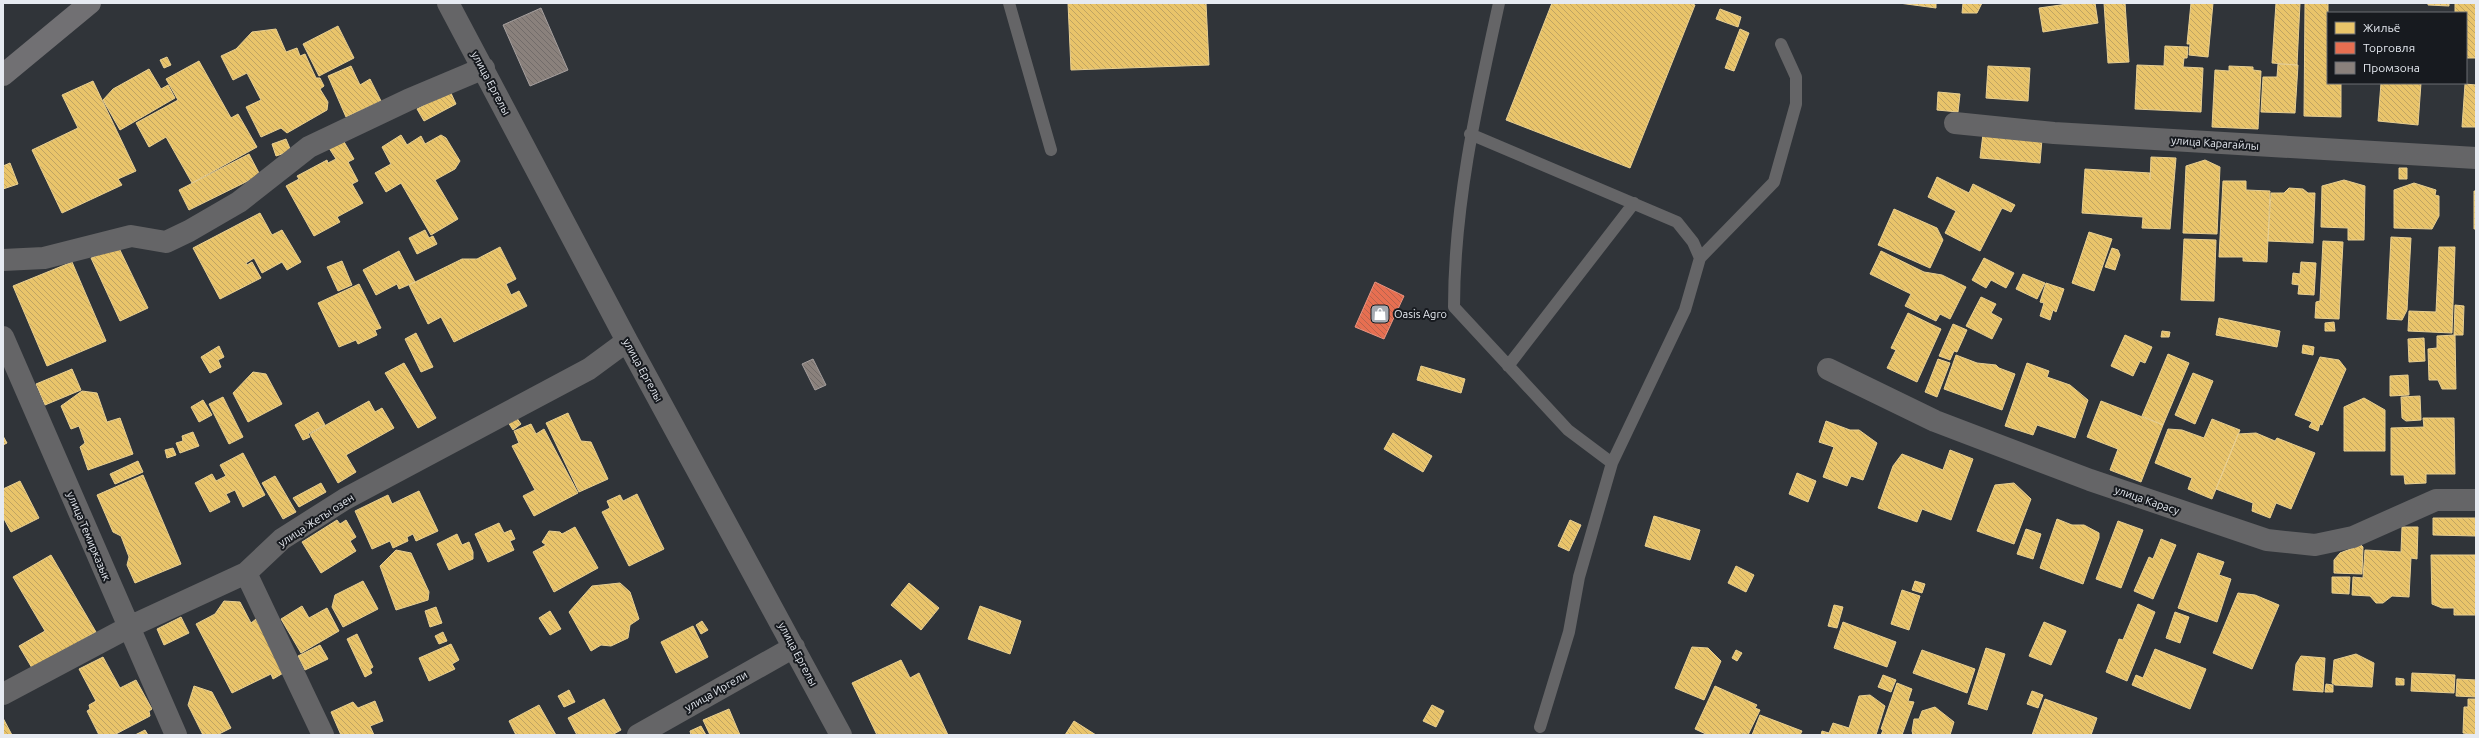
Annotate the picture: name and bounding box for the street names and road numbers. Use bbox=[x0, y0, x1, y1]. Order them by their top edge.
street label: улица Ергелы bbox=[469, 49, 513, 117]
street label: улица Карагайлы bbox=[2171, 134, 2259, 152]
street label: улица Ергелы bbox=[621, 336, 665, 404]
street label: улица Карасу bbox=[2113, 483, 2182, 517]
street label: улица Темирказык bbox=[65, 490, 113, 583]
street label: улица Жеты озен bbox=[276, 491, 356, 549]
street label: улица Ергелы bbox=[776, 620, 820, 688]
street label: улица Иргели bbox=[683, 668, 749, 714]

